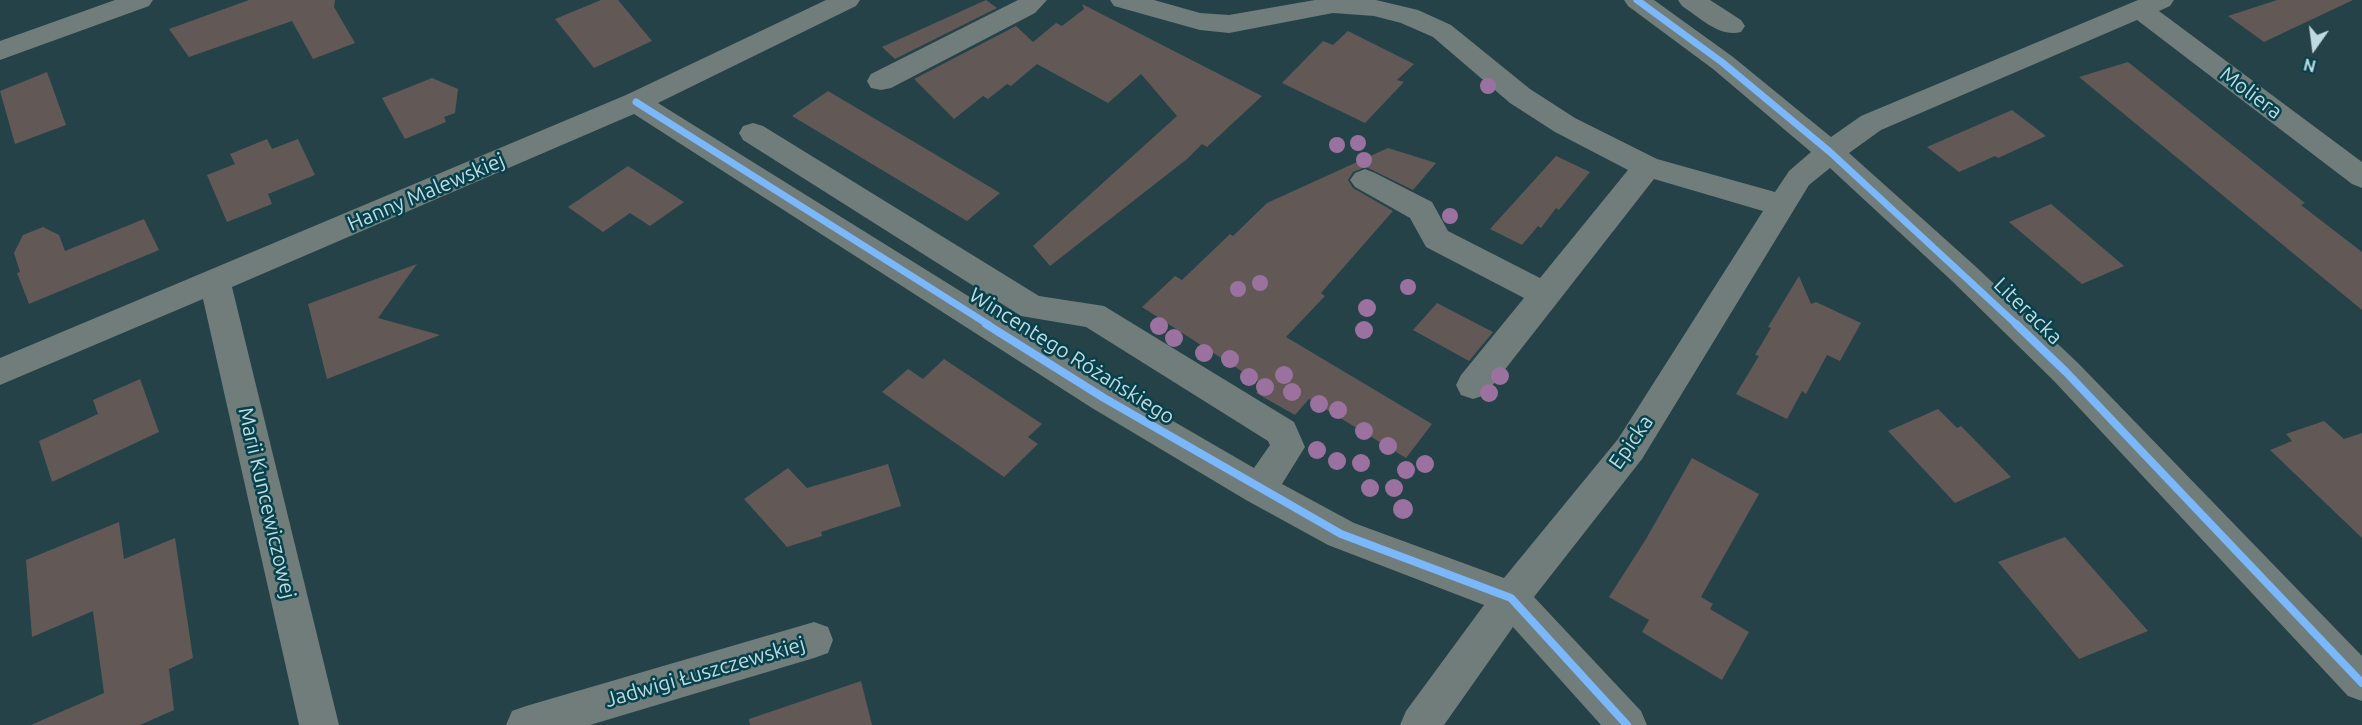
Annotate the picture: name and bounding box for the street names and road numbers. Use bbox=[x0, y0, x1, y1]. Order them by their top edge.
street label: Moliera bbox=[2215, 61, 2287, 125]
street label: Hanny Malewskiej bbox=[344, 148, 508, 236]
street label: Literacka bbox=[1989, 272, 2067, 350]
street label: Wincentego Różańskiego bbox=[965, 282, 1179, 430]
street label: Marii Kuncewiczowej bbox=[233, 405, 301, 601]
street label: Epicka bbox=[1603, 410, 1659, 474]
street label: Jadwigi Łuszczewskiej bbox=[602, 631, 808, 713]

